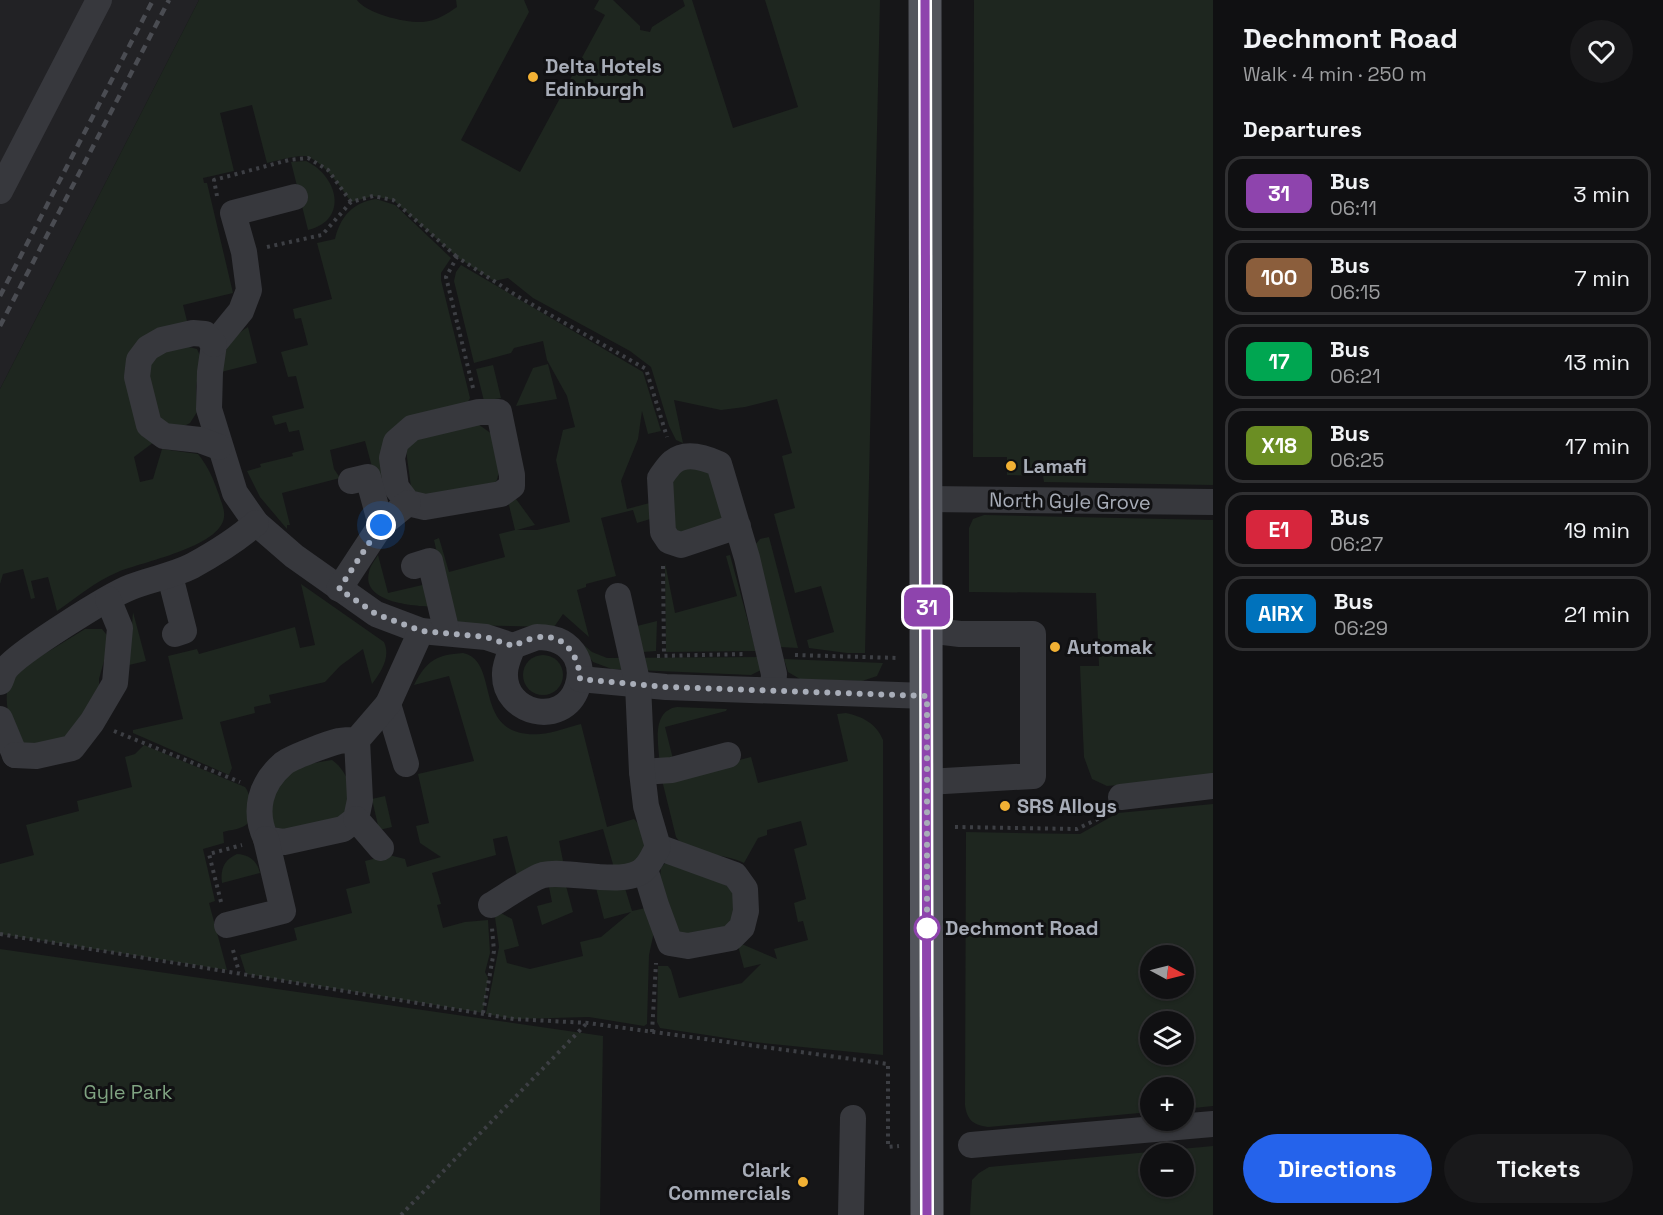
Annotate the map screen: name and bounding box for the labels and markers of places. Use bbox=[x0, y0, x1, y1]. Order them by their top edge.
place label: Delta Hotels Edinburgh bbox=[545, 53, 662, 102]
marker: Delta Hotels Edinburgh bbox=[526, 70, 540, 84]
place label: Lamafi bbox=[1023, 453, 1087, 479]
marker: Lamafi bbox=[1004, 459, 1018, 473]
place label: Automak bbox=[1067, 634, 1153, 660]
marker: Automak bbox=[1048, 640, 1062, 654]
place label: SRS Alloys bbox=[1017, 793, 1117, 819]
marker: SRS Alloys bbox=[998, 799, 1012, 813]
marker: Dechmont Road bbox=[914, 915, 940, 941]
place label: Dechmont Road bbox=[945, 915, 1098, 941]
place label: Clark Commercials bbox=[668, 1157, 791, 1206]
marker: Clark Commercials bbox=[796, 1175, 810, 1189]

